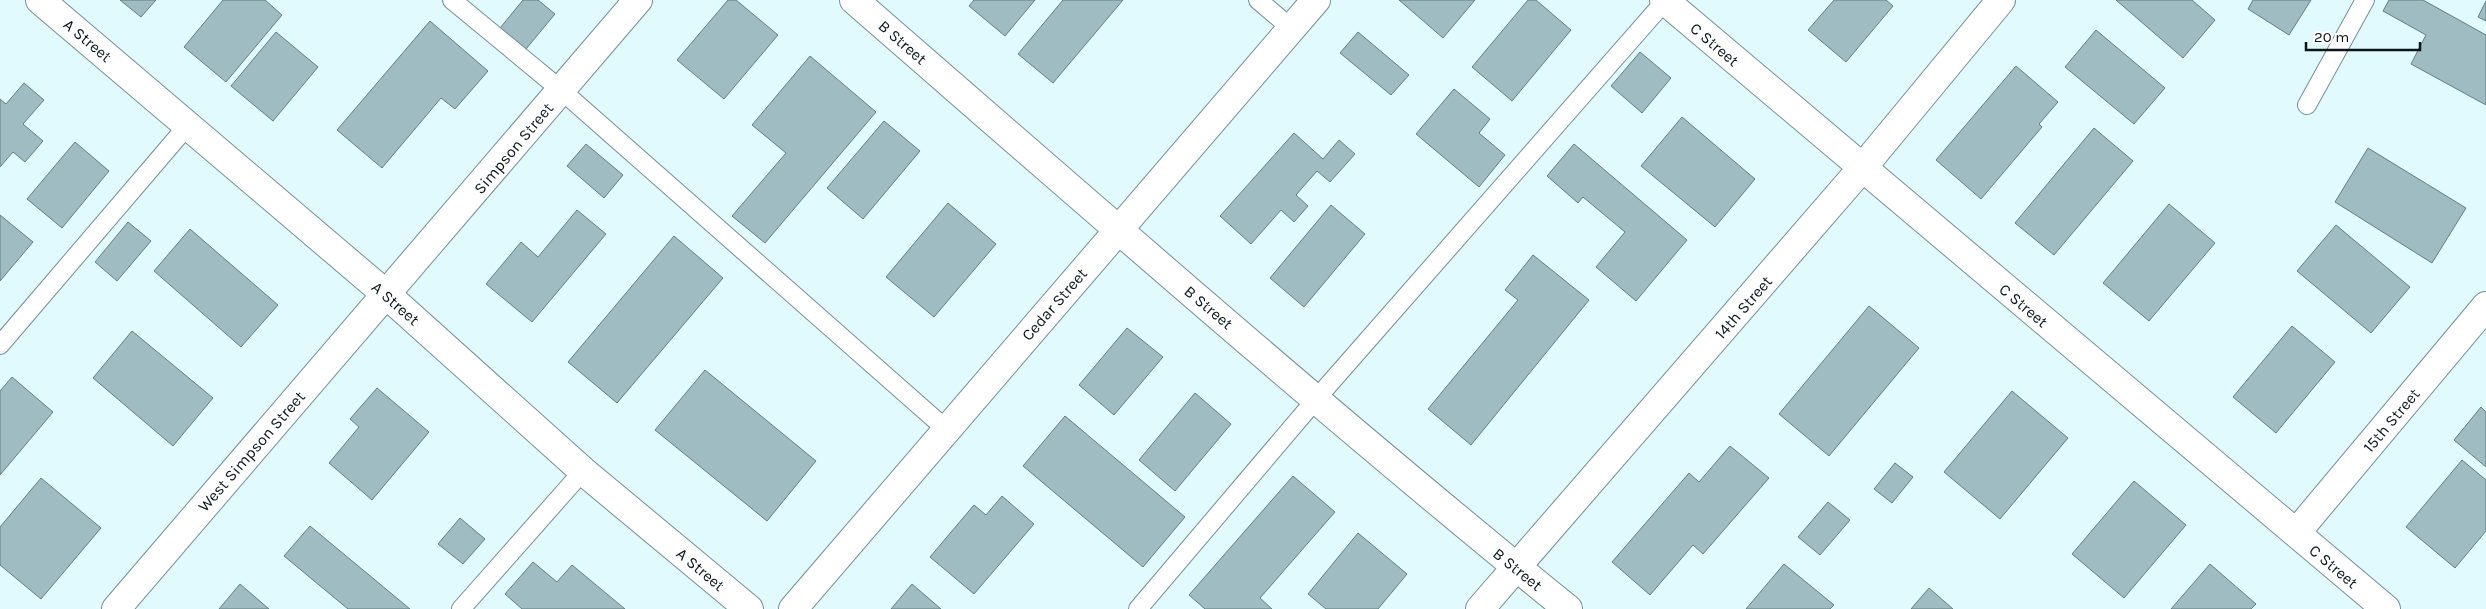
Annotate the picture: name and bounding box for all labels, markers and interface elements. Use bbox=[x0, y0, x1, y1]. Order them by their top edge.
street label: A Street bbox=[60, 15, 116, 66]
street label: B Street bbox=[875, 16, 931, 68]
street label: C Street bbox=[1687, 19, 1743, 70]
scale bar bbox=[2306, 20, 2420, 52]
text: 20 m bbox=[2314, 28, 2349, 46]
street label: Simpson Street bbox=[470, 99, 557, 198]
street label: Cedar Street bbox=[1018, 264, 1091, 344]
street label: 14th Street bbox=[1711, 272, 1776, 343]
street label: A Street bbox=[368, 278, 423, 329]
street label: C Street bbox=[1996, 280, 2052, 331]
street label: B Street bbox=[1180, 282, 1237, 333]
street label: 15th Street bbox=[2359, 384, 2424, 456]
street label: West Simpson Street bbox=[194, 387, 309, 515]
street label: C Street bbox=[2306, 541, 2362, 592]
street label: A Street bbox=[673, 544, 729, 595]
street label: B Street bbox=[1489, 544, 1546, 595]

